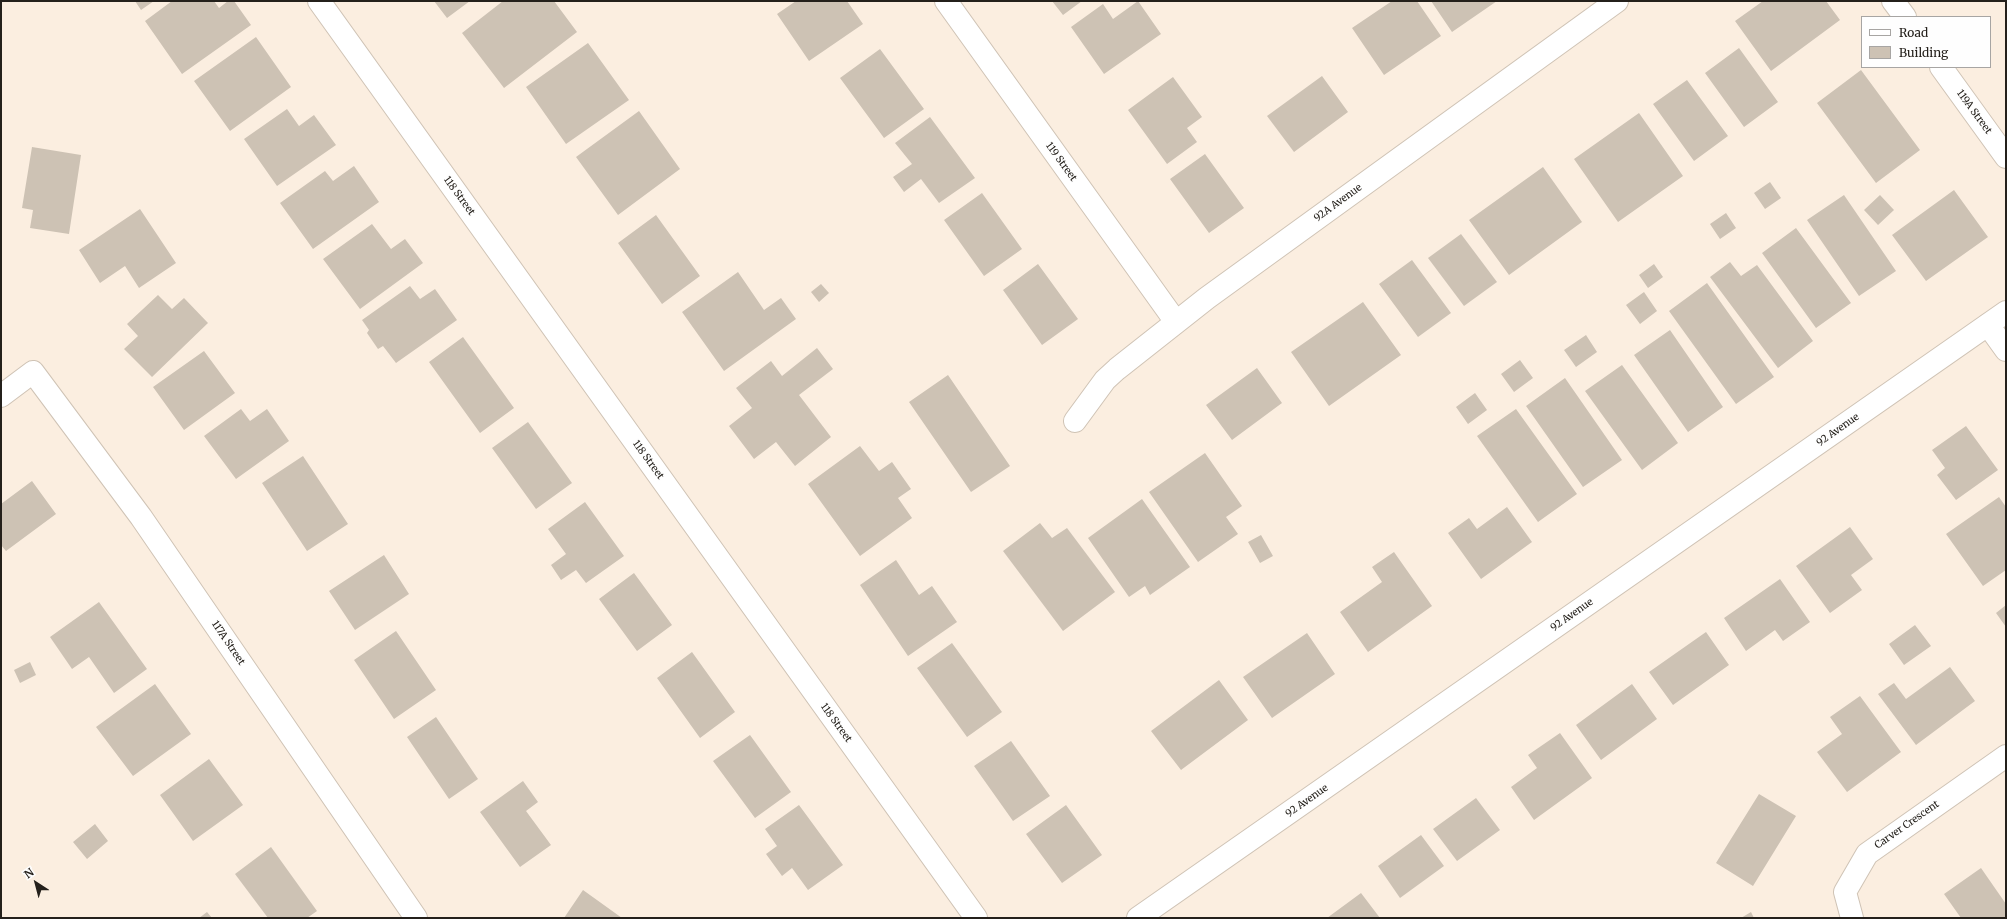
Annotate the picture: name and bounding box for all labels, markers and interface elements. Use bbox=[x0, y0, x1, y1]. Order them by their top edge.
legend bbox=[1861, 16, 1991, 68]
text: Road bbox=[1899, 25, 1928, 40]
text: Building bbox=[1899, 45, 1948, 60]
street label: 119A Street bbox=[1954, 88, 1994, 136]
street label: 119 Street bbox=[1043, 140, 1079, 184]
street label: 118 Street bbox=[441, 174, 477, 218]
street label: 92A Avenue bbox=[1312, 182, 1364, 224]
street label: 92 Avenue bbox=[1814, 411, 1862, 449]
street label: 118 Street bbox=[630, 438, 666, 482]
street label: 92 Avenue bbox=[1548, 596, 1596, 634]
street label: 117A Street bbox=[209, 619, 247, 667]
street label: 118 Street bbox=[818, 701, 854, 745]
street label: 92 Avenue bbox=[1283, 782, 1331, 820]
street label: Carver Crescent bbox=[1873, 798, 1941, 852]
north arrow bbox=[16, 863, 56, 903]
text: N bbox=[21, 865, 37, 882]

